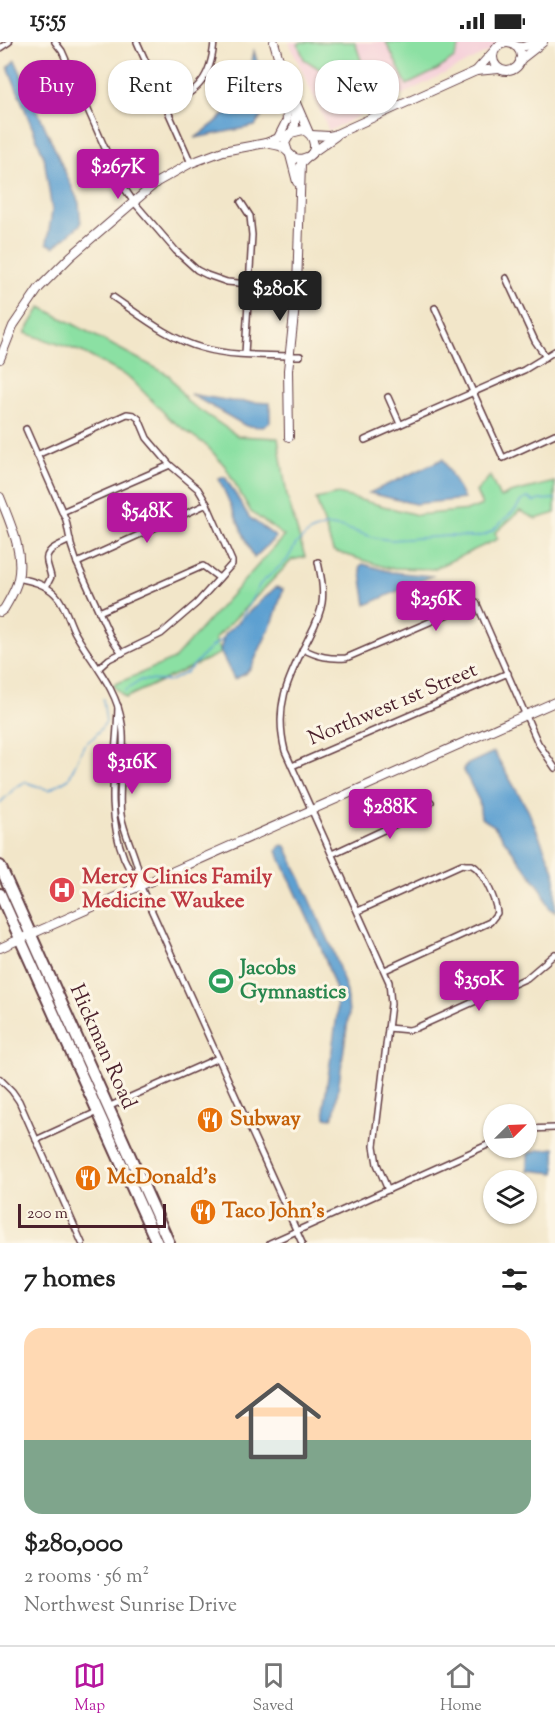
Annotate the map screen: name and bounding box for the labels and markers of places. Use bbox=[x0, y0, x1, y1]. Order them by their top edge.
pin: $267K bbox=[76, 149, 160, 200]
pin: $280K bbox=[238, 271, 322, 322]
pin: $548K bbox=[105, 493, 189, 544]
pin: $256K bbox=[394, 581, 478, 632]
pin: $316K bbox=[90, 744, 174, 795]
pin: $288K bbox=[348, 789, 432, 840]
place label: Mercy Clinics Family Medicine Waukee bbox=[82, 863, 273, 917]
hospital icon: Mercy Clinics Family Medicine Waukee bbox=[47, 875, 77, 905]
place label: Jacobs Gymnastics bbox=[238, 954, 346, 1008]
pin: $350K bbox=[437, 961, 521, 1012]
sports icon: Jacobs Gymnastics bbox=[206, 966, 236, 996]
restaurant icon: Subway bbox=[195, 1105, 225, 1135]
place label: Subway bbox=[230, 1105, 301, 1135]
restaurant icon: McDonald's bbox=[73, 1163, 103, 1193]
place label: McDonald's bbox=[107, 1163, 216, 1193]
restaurant icon: Taco John's bbox=[188, 1197, 218, 1227]
place label: Taco John's bbox=[222, 1197, 325, 1227]

